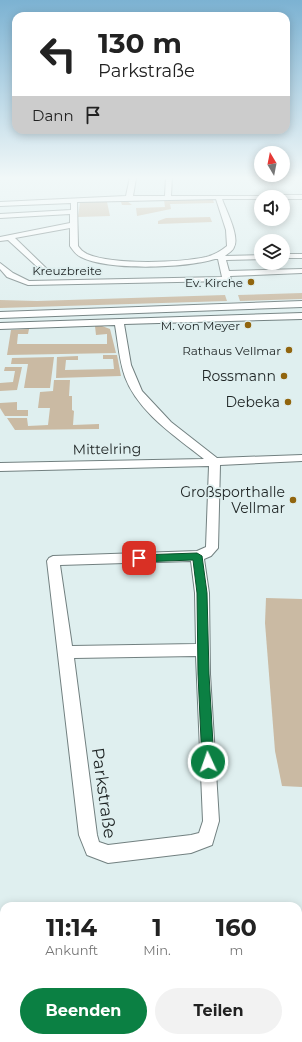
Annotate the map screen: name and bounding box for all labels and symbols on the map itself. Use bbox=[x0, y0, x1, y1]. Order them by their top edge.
north arrow bbox=[254, 146, 290, 182]
street label: Kreuzbreite bbox=[32, 263, 102, 278]
place label: Ev. Kirche bbox=[185, 275, 243, 290]
marker: Ev. Kirche bbox=[246, 277, 256, 287]
place label: M. von Meyer bbox=[161, 318, 240, 333]
marker: M. von Meyer bbox=[243, 320, 253, 330]
place label: Rathaus Vellmar bbox=[182, 343, 281, 358]
marker: Rathaus Vellmar bbox=[284, 345, 294, 355]
place label: Rossmann bbox=[201, 367, 276, 385]
marker: Rossmann bbox=[279, 371, 289, 381]
place label: Debeka bbox=[226, 393, 280, 411]
marker: Debeka bbox=[283, 397, 293, 407]
street label: Mittelring bbox=[73, 439, 141, 459]
place label: Großsporthalle Vellmar bbox=[180, 483, 285, 517]
marker: Großsporthalle Vellmar bbox=[288, 495, 298, 505]
pin bbox=[122, 541, 156, 575]
position arrow bbox=[187, 741, 229, 783]
street label: Parkstraße bbox=[88, 746, 120, 840]

